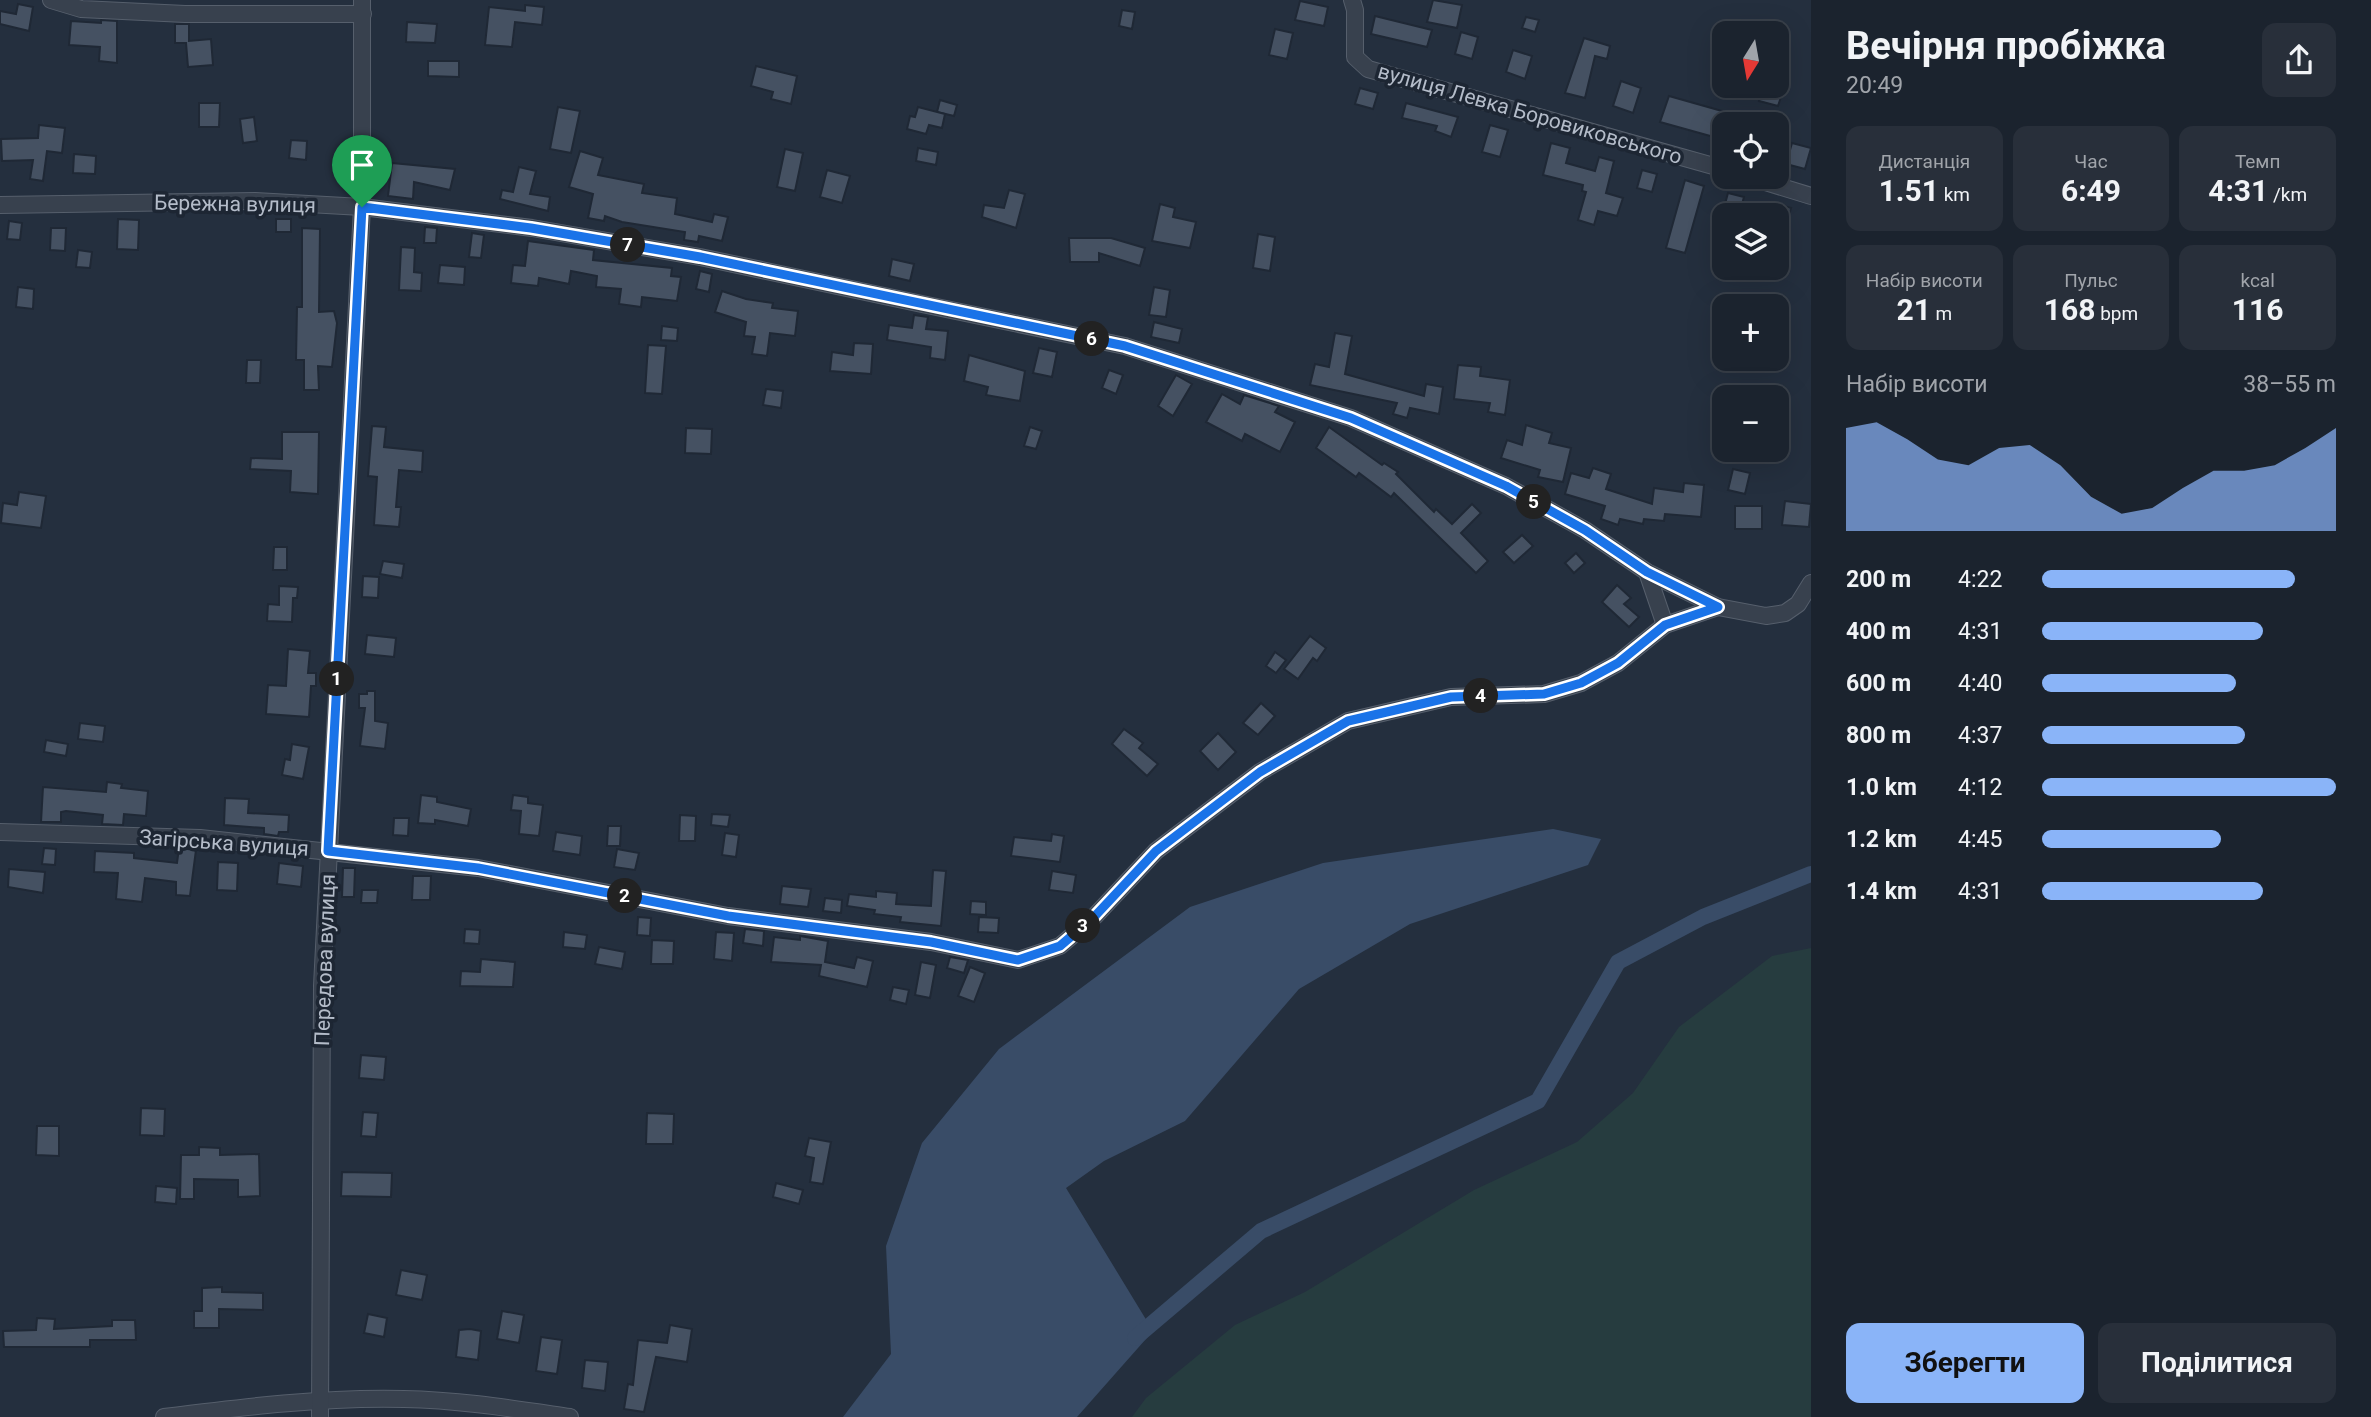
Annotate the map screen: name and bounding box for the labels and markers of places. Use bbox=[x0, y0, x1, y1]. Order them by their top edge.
pin bbox=[332, 135, 392, 207]
pin: 7 bbox=[610, 228, 646, 262]
pin: 6 bbox=[1074, 322, 1110, 356]
pin: 5 bbox=[1516, 484, 1552, 520]
pin: 1 bbox=[320, 662, 354, 696]
pin: 4 bbox=[1464, 678, 1498, 714]
pin: 2 bbox=[608, 878, 642, 914]
pin: 3 bbox=[1066, 908, 1100, 944]

